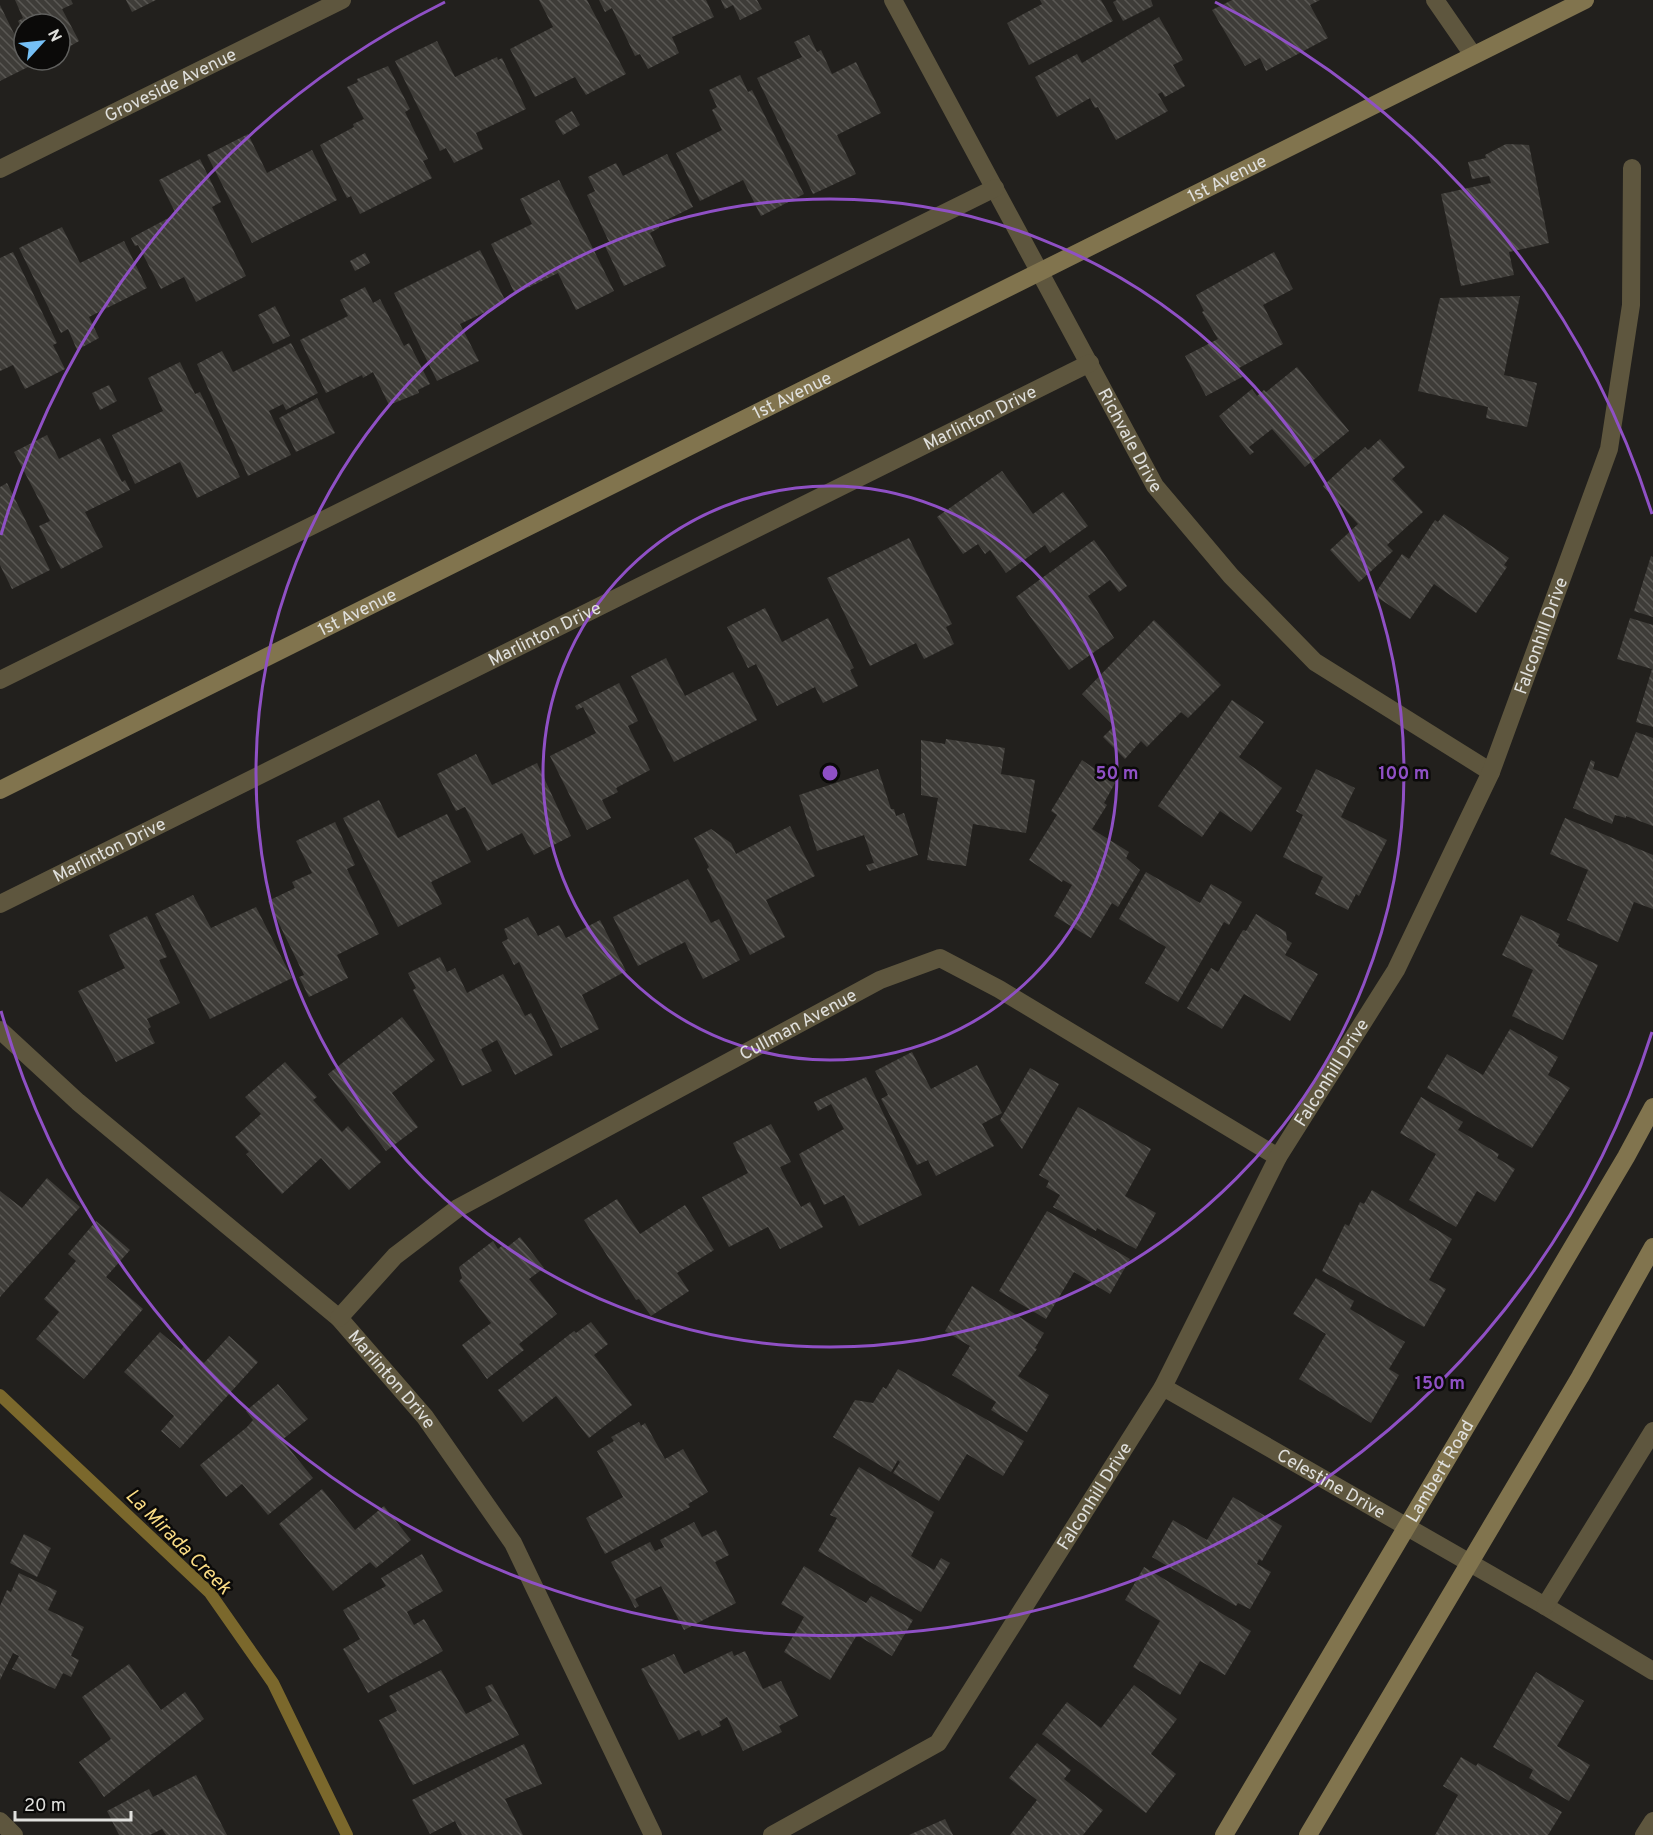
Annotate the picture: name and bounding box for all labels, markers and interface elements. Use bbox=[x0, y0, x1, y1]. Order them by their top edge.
north arrow bbox=[12, 12, 72, 72]
text: N bbox=[42, 26, 65, 46]
street label: Groveside Avenue bbox=[101, 44, 241, 128]
street label: 1st Avenue bbox=[1184, 150, 1271, 209]
street label: 1st Avenue bbox=[749, 367, 836, 426]
street label: Marlinton Drive bbox=[920, 381, 1041, 457]
street label: Richvale Drive bbox=[1091, 385, 1166, 499]
street label: Falconhill Drive bbox=[1510, 574, 1574, 698]
street label: 1st Avenue bbox=[315, 584, 401, 643]
street label: Marlinton Drive bbox=[485, 597, 606, 673]
centre of rings bbox=[820, 763, 840, 783]
text: 50 m bbox=[1095, 763, 1139, 786]
text: 100 m bbox=[1378, 763, 1430, 786]
street label: Marlinton Drive bbox=[50, 813, 170, 889]
street label: Cullman Avenue bbox=[736, 985, 861, 1067]
street label: Falconhill Drive bbox=[1290, 1015, 1375, 1132]
street label: Marlinton Drive bbox=[342, 1326, 440, 1434]
text: 150 m bbox=[1415, 1373, 1465, 1396]
street label: Lambert Road bbox=[1402, 1416, 1480, 1527]
street label: Falconhill Drive bbox=[1053, 1439, 1138, 1555]
street label: Celestine Drive bbox=[1272, 1444, 1389, 1525]
water label: La Mirada Creek bbox=[119, 1484, 237, 1602]
scale bar bbox=[15, 1784, 130, 1822]
text: 20 m bbox=[24, 1795, 66, 1818]

